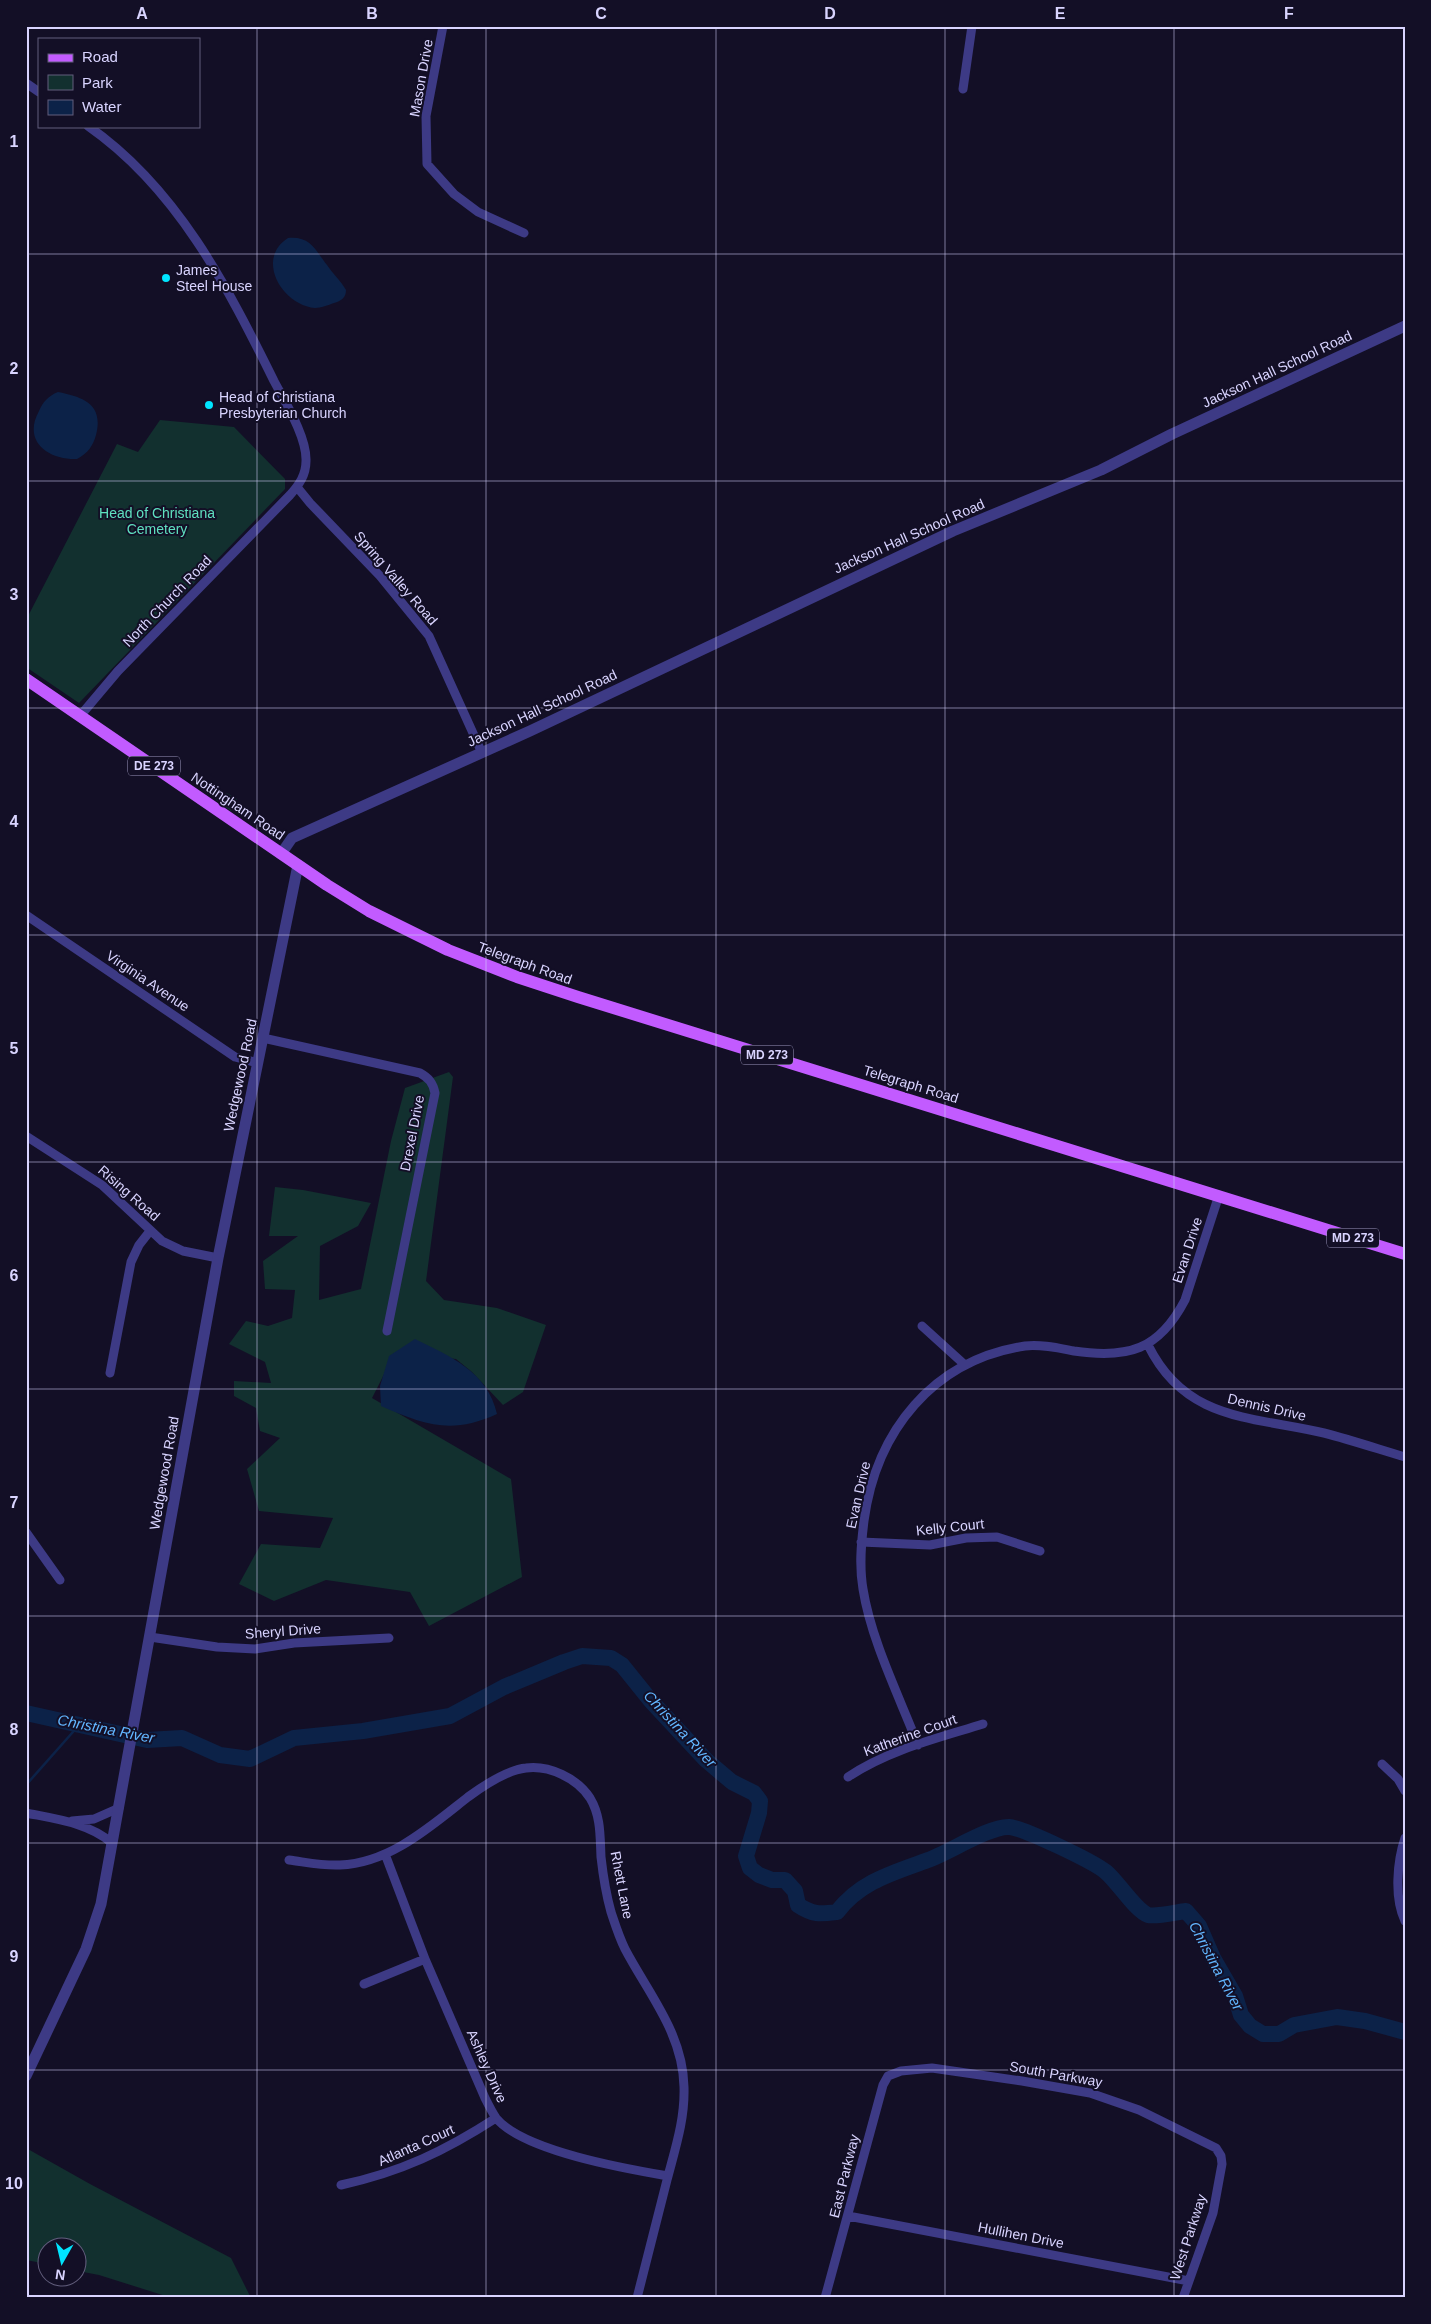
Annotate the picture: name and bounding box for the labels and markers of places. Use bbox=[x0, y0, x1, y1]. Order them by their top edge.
place label: James Steel House bbox=[176, 262, 252, 294]
marker: James Steel House bbox=[160, 272, 172, 284]
place label: Head of Christiana Presbyterian Church bbox=[219, 389, 347, 421]
marker: Head of Christiana Presbyterian Church bbox=[203, 399, 215, 411]

